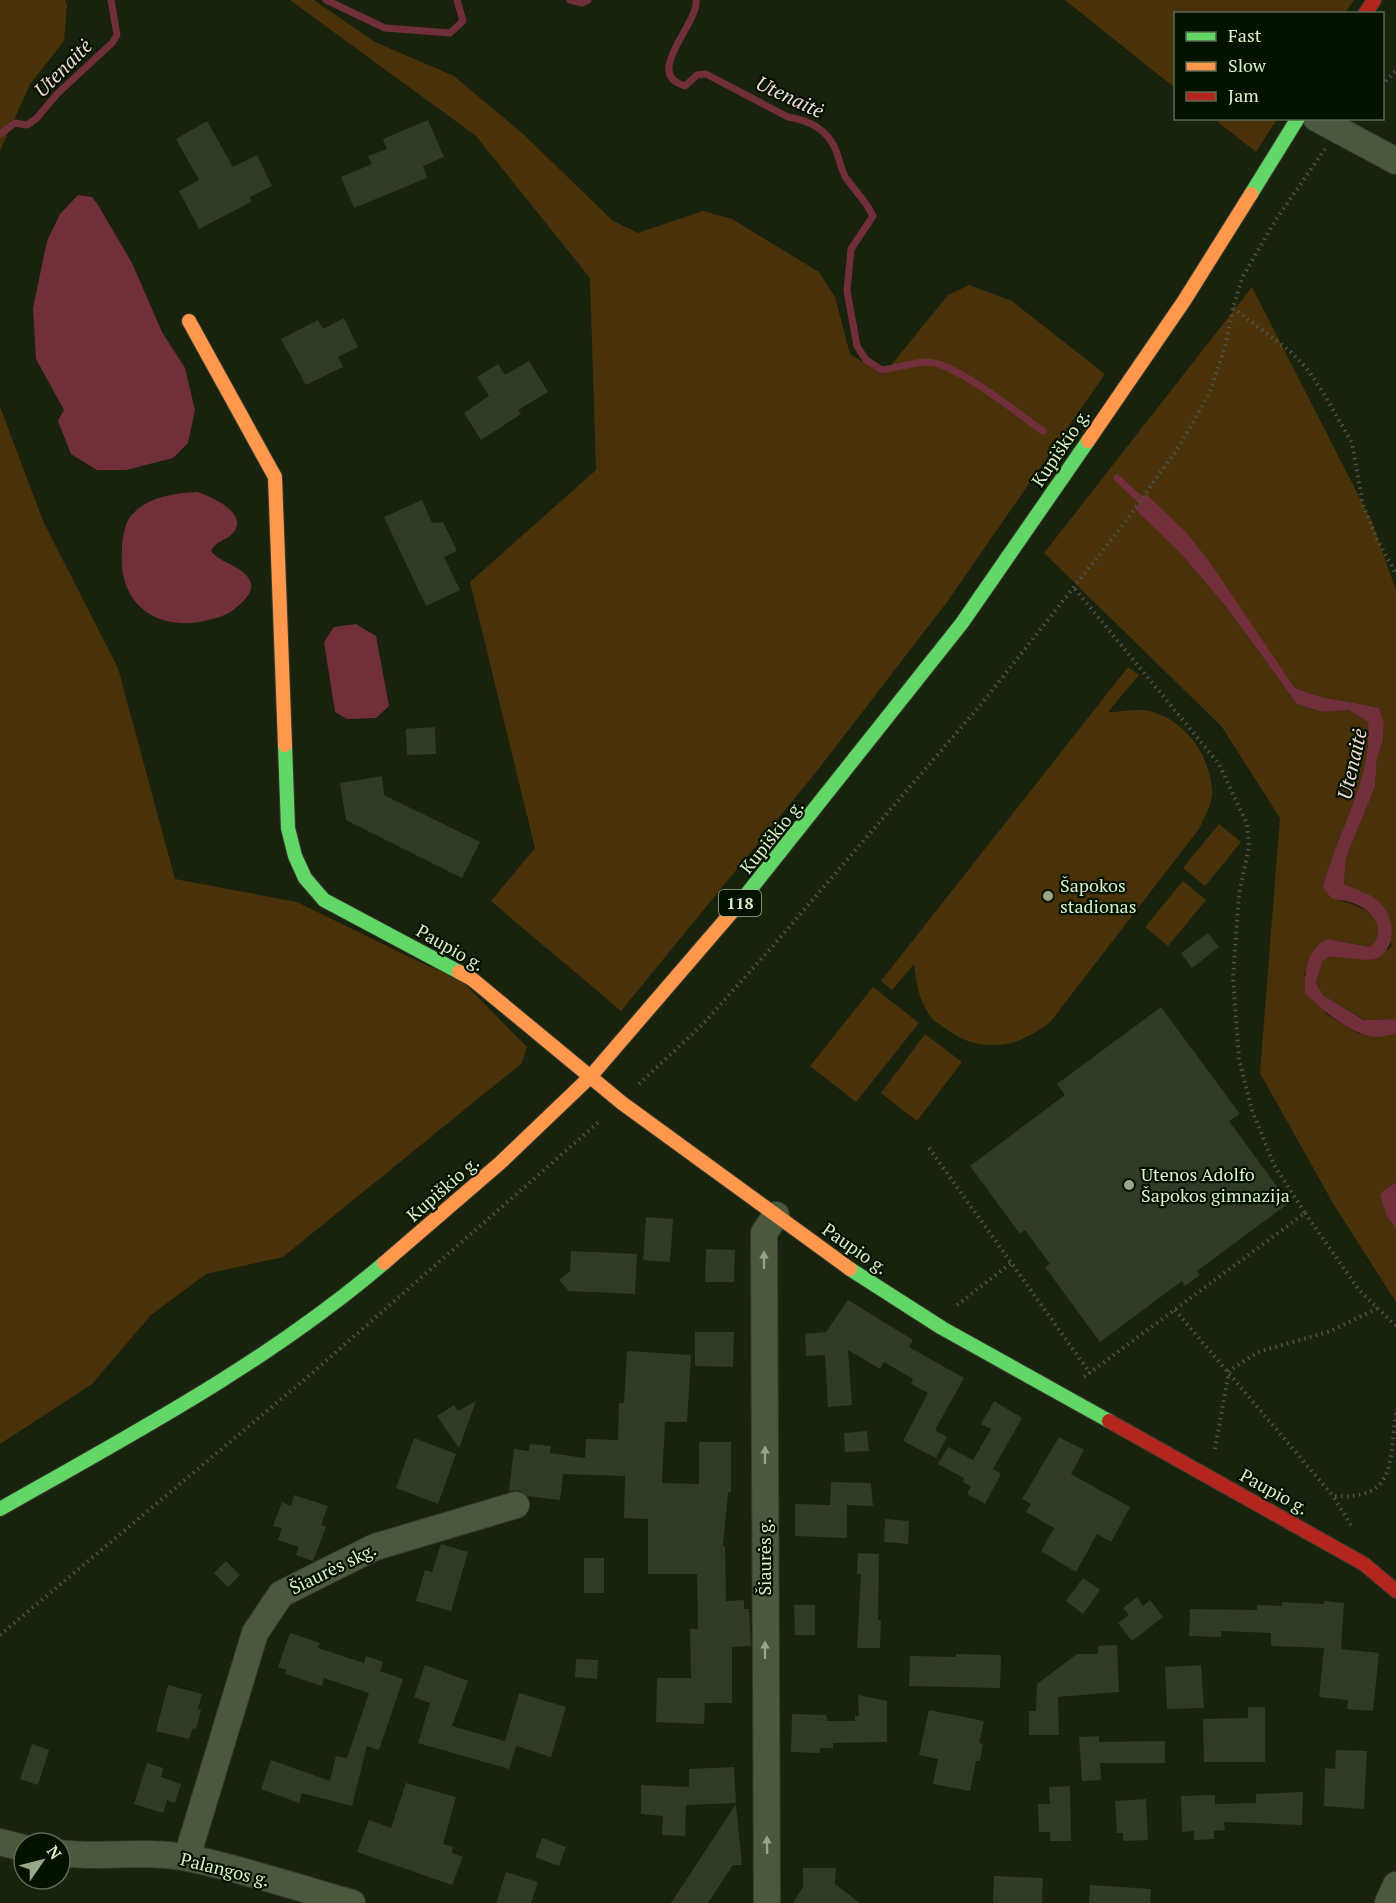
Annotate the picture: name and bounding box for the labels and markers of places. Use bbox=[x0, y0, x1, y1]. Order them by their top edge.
place label: Šapokos stadionas bbox=[1060, 873, 1137, 918]
marker: Šapokos stadionas bbox=[1041, 889, 1055, 903]
place label: Utenos Adolfo Šapokos gimnazija bbox=[1141, 1162, 1290, 1207]
marker: Utenos Adolfo Šapokos gimnazija bbox=[1122, 1178, 1136, 1192]

